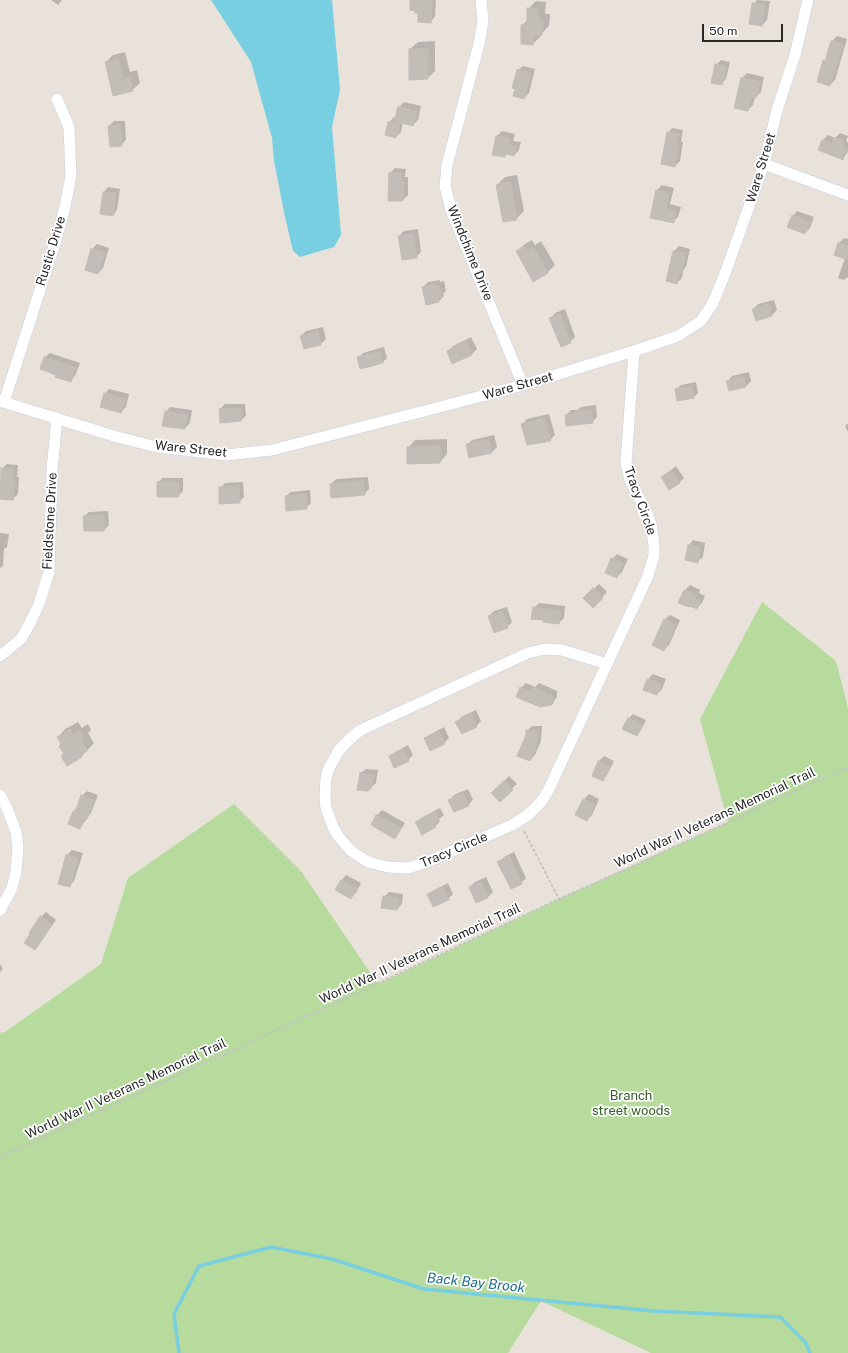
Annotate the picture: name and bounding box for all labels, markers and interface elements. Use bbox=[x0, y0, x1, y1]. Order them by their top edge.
scale bar bbox=[704, 16, 785, 42]
text: 50 m bbox=[709, 24, 737, 38]
street label: Ware Street bbox=[743, 131, 779, 205]
street label: Windchime Drive bbox=[444, 203, 496, 303]
street label: Rustic Drive bbox=[33, 214, 69, 288]
street label: Ware Street bbox=[481, 369, 555, 403]
street label: Ware Street bbox=[154, 437, 228, 461]
street label: Tracy Circle bbox=[620, 465, 660, 537]
street label: Fieldstone Drive bbox=[40, 472, 60, 570]
street label: World War II Veterans Memorial Trail bbox=[612, 764, 818, 872]
street label: Tracy Circle bbox=[418, 829, 490, 871]
street label: World War II Veterans Memorial Trail bbox=[317, 900, 523, 1008]
street label: World War II Veterans Memorial Trail bbox=[23, 1035, 229, 1143]
park label: Branch street woods bbox=[592, 1088, 670, 1119]
water label: Back Bay Brook bbox=[426, 1270, 526, 1296]

